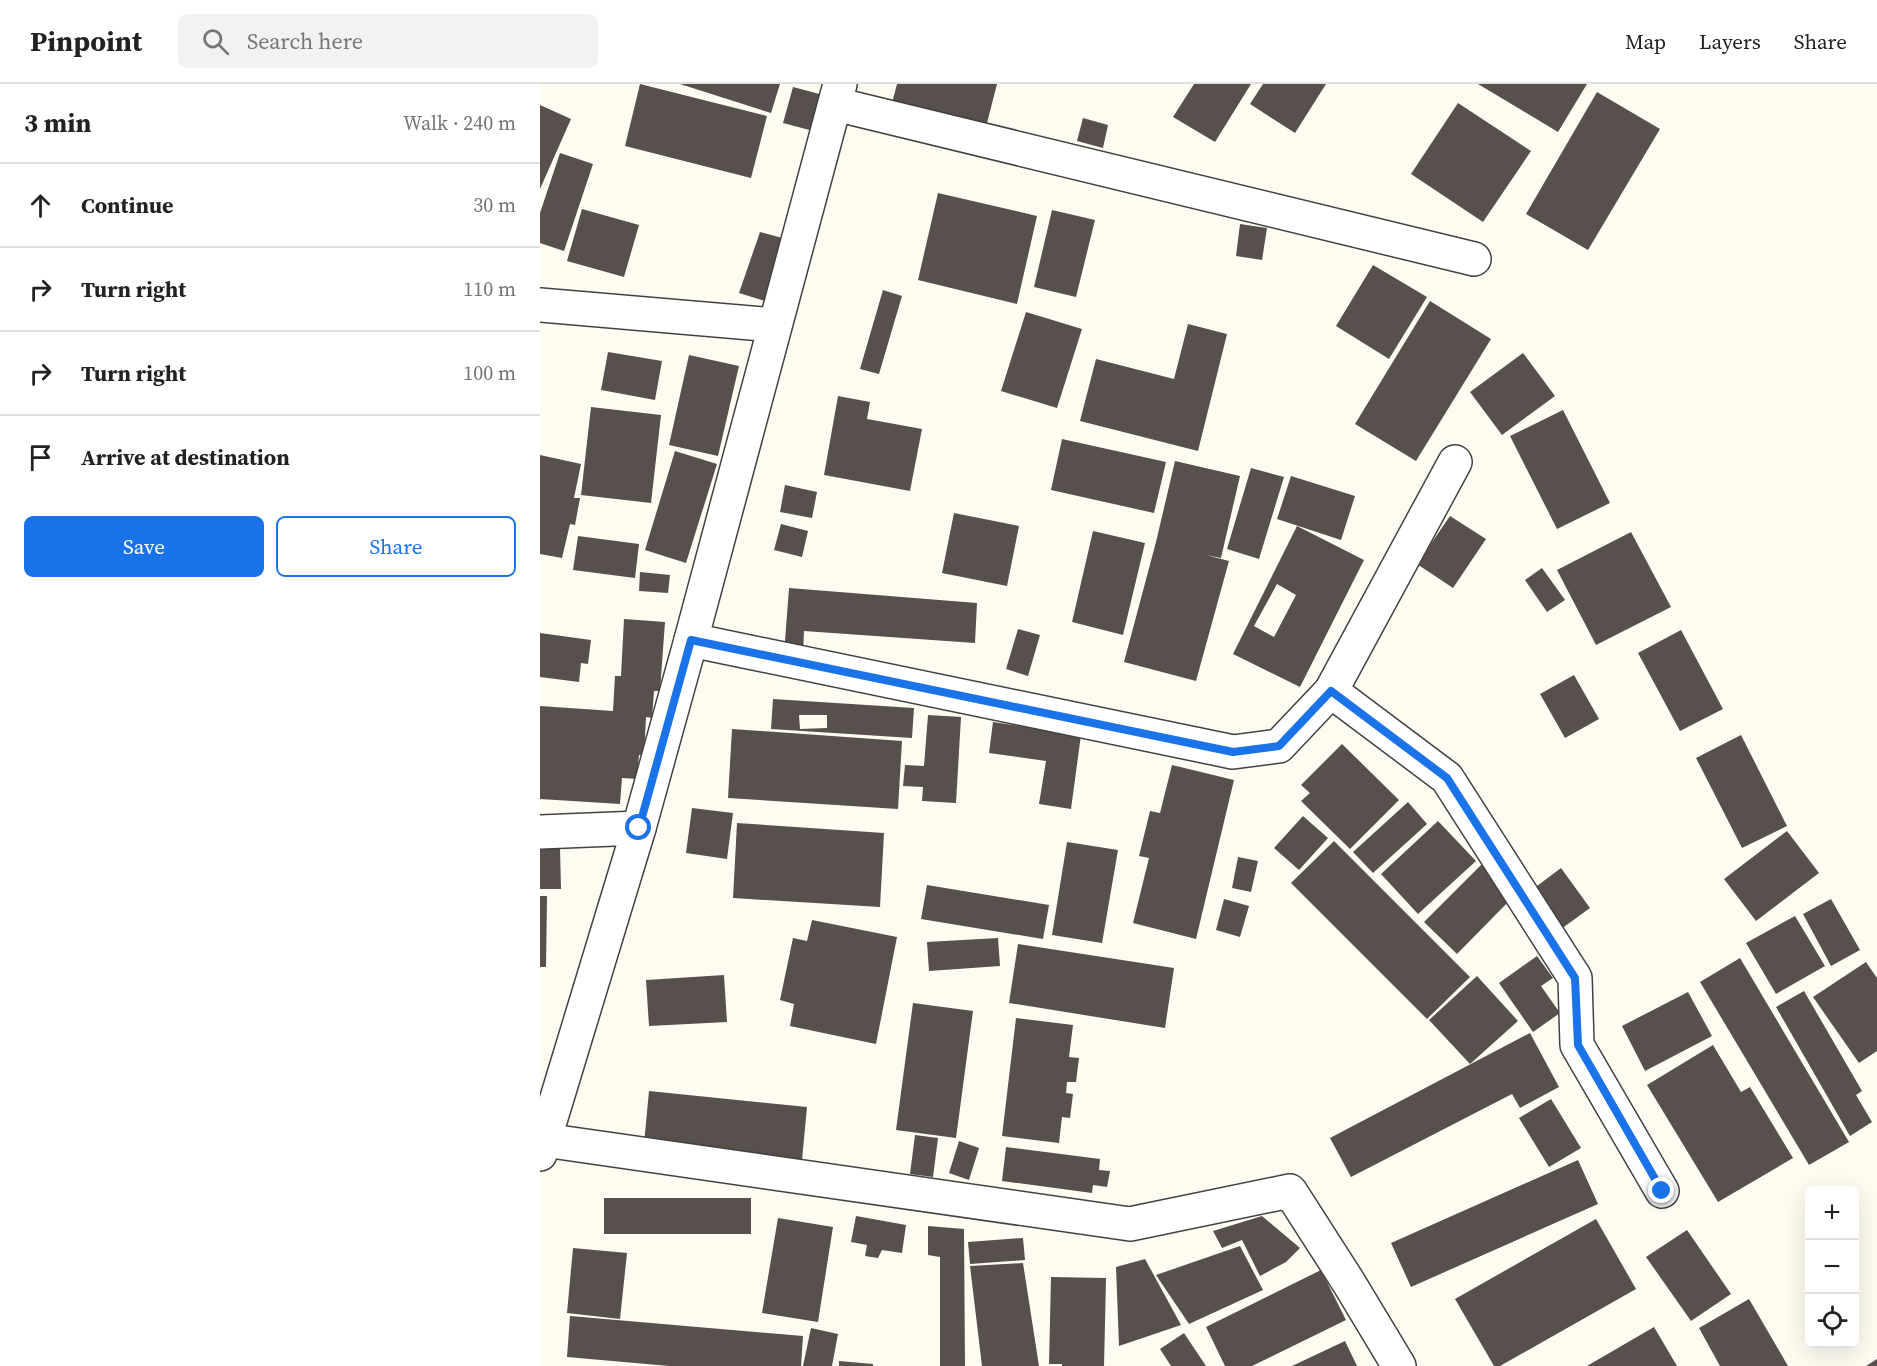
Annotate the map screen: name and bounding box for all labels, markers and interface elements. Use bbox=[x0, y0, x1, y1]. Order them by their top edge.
search box bbox=[178, 14, 598, 68]
text: Pinpoint bbox=[30, 22, 142, 60]
icon: search bbox=[199, 25, 232, 58]
text: Search here bbox=[247, 26, 363, 56]
text: Map bbox=[1625, 27, 1666, 56]
text: Layers bbox=[1699, 27, 1761, 56]
text: Share bbox=[1794, 27, 1847, 56]
text: 3 min bbox=[24, 105, 91, 141]
text: Walk · 240 m bbox=[403, 109, 516, 137]
icon: ahead bbox=[24, 189, 57, 222]
text: Continue bbox=[81, 190, 174, 220]
text: 30 m bbox=[473, 191, 516, 219]
icon: right bbox=[24, 273, 57, 306]
text: Turn right bbox=[81, 274, 186, 304]
text: 110 m bbox=[463, 275, 516, 303]
icon: right bbox=[24, 357, 57, 390]
text: Turn right bbox=[81, 358, 186, 388]
text: 100 m bbox=[463, 359, 516, 387]
icon: arrive bbox=[24, 441, 57, 474]
text: Arrive at destination bbox=[81, 442, 290, 472]
button: Save bbox=[24, 516, 264, 577]
button: Share bbox=[276, 516, 516, 577]
route start bbox=[625, 814, 651, 840]
route end bbox=[1648, 1177, 1674, 1203]
map controls bbox=[1805, 1186, 1859, 1348]
button: + bbox=[1805, 1186, 1859, 1240]
button: − bbox=[1805, 1240, 1859, 1294]
button: locate bbox=[1805, 1294, 1859, 1348]

